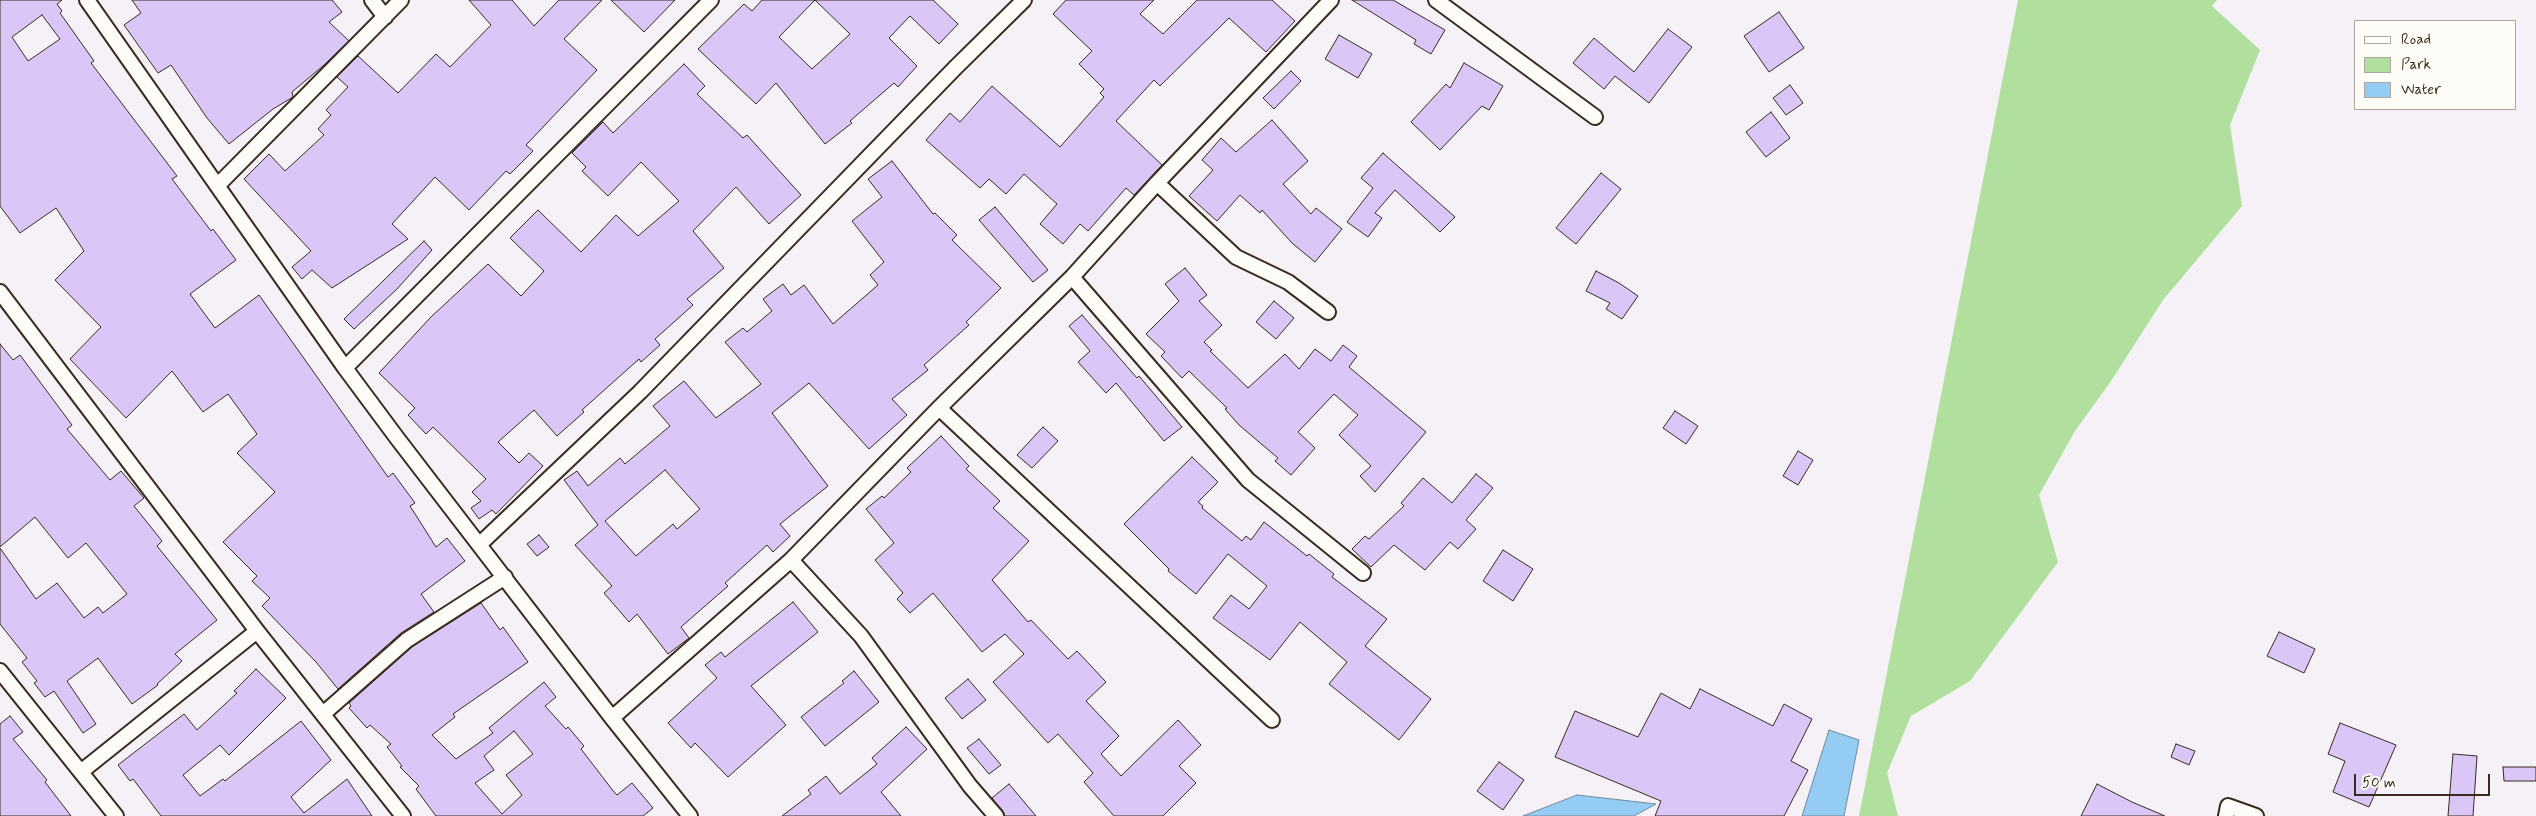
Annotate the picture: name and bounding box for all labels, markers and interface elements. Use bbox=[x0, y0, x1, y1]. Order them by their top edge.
legend bbox=[2354, 20, 2516, 110]
text: Road bbox=[2401, 30, 2431, 50]
text: Park bbox=[2401, 55, 2431, 75]
text: Water bbox=[2401, 80, 2441, 100]
scale bar bbox=[2356, 764, 2492, 796]
text: 50 m bbox=[2362, 773, 2396, 793]

